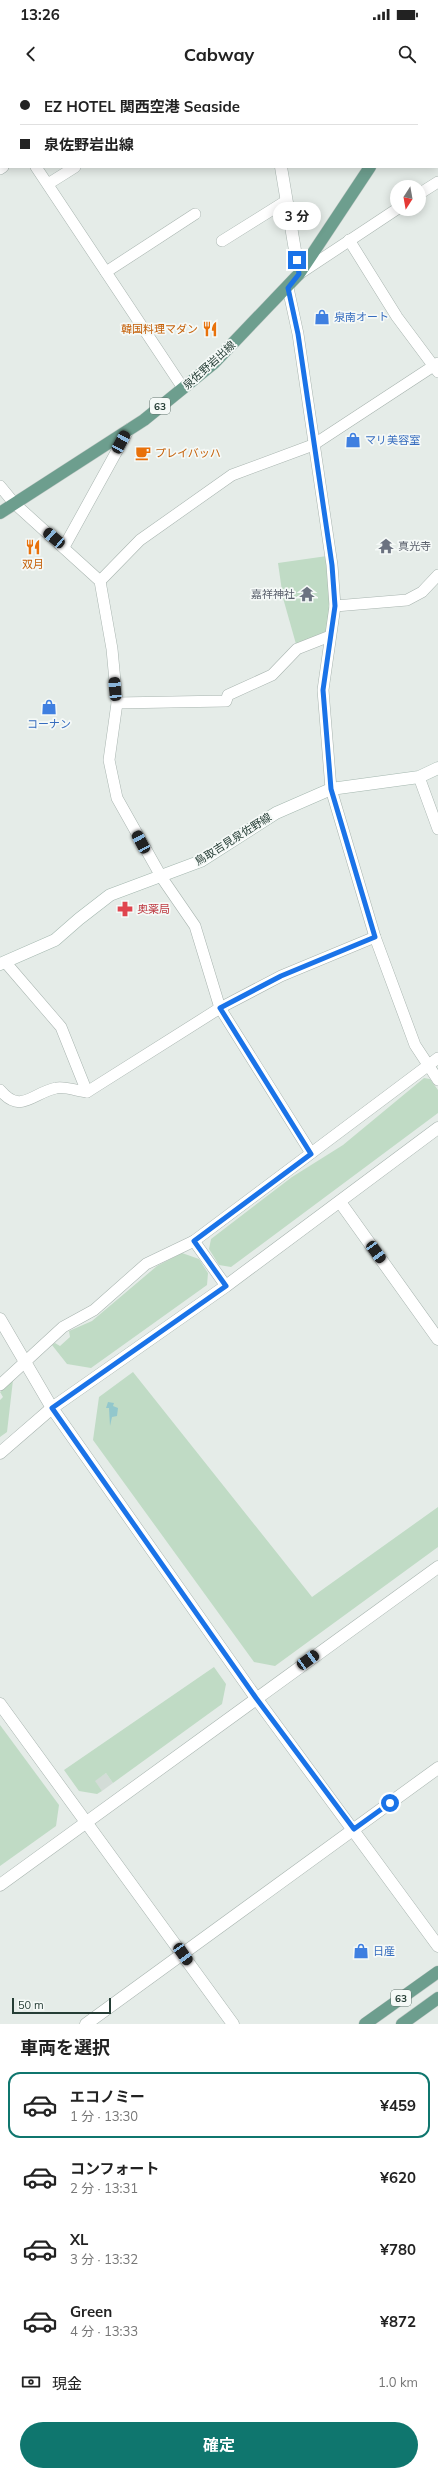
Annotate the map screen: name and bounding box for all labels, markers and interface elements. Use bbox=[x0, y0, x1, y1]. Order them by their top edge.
text: 13:26 bbox=[20, 5, 60, 24]
icon: back bbox=[20, 43, 42, 65]
text: Cabway bbox=[184, 43, 254, 66]
icon: search bbox=[396, 43, 418, 65]
text: EZ HOTEL 関西空港 Seaside bbox=[44, 97, 240, 116]
text: 泉佐野岩出線 bbox=[44, 135, 134, 154]
north arrow bbox=[390, 180, 426, 216]
map controls bbox=[390, 180, 426, 216]
callout: 3 分 bbox=[273, 202, 321, 230]
text: 3 分 bbox=[285, 208, 309, 224]
route end bbox=[288, 251, 306, 269]
shop icon: 泉南オート bbox=[313, 308, 331, 326]
place label: 泉南オート bbox=[334, 310, 389, 324]
restaurant icon: 韓国料理マダン bbox=[201, 320, 219, 338]
place label: 韓国料理マダン bbox=[121, 322, 198, 336]
street label: 泉佐野岩出線 bbox=[180, 338, 238, 392]
road number: 63 bbox=[150, 398, 170, 414]
car bbox=[110, 429, 132, 455]
shop icon: マリ美容室 bbox=[344, 431, 362, 449]
place label: マリ美容室 bbox=[365, 433, 420, 447]
cafe icon: プレイバッハ bbox=[134, 444, 152, 462]
place label: プレイバッハ bbox=[155, 446, 221, 460]
car bbox=[41, 526, 67, 550]
temple icon: 真光寺 bbox=[377, 537, 395, 555]
restaurant icon: 双月 bbox=[24, 538, 42, 556]
place label: 真光寺 bbox=[398, 539, 431, 553]
place label: 双月 bbox=[22, 557, 44, 571]
temple icon: 嘉祥神社 bbox=[298, 585, 316, 603]
place label: 嘉祥神社 bbox=[251, 587, 295, 601]
car bbox=[108, 677, 122, 701]
shop icon: コーナン bbox=[40, 698, 58, 716]
place label: コーナン bbox=[27, 717, 71, 731]
street label: 鳥取吉見泉佐野線 bbox=[192, 810, 274, 868]
car bbox=[130, 829, 152, 855]
pharmacy icon: 奥薬局 bbox=[116, 900, 134, 918]
place label: 奥薬局 bbox=[137, 902, 170, 916]
car bbox=[364, 1239, 388, 1265]
car bbox=[295, 1648, 321, 1672]
route start bbox=[381, 1794, 399, 1812]
car bbox=[171, 1941, 195, 1967]
shop icon: 日産 bbox=[352, 1942, 370, 1960]
place label: 日産 bbox=[373, 1944, 395, 1958]
road number: 63 bbox=[391, 1990, 411, 2006]
scale bar bbox=[12, 1996, 111, 2015]
text: 50 m bbox=[18, 1998, 44, 2012]
text: 車両を選択 bbox=[20, 2036, 110, 2059]
icon: car bbox=[22, 2087, 58, 2123]
text: エコノミー bbox=[70, 2087, 145, 2106]
text: ¥459 bbox=[380, 2096, 416, 2115]
text: 1 分 · 13:30 bbox=[70, 2108, 138, 2124]
icon: car bbox=[22, 2159, 58, 2195]
text: コンフォート bbox=[70, 2159, 160, 2178]
text: ¥620 bbox=[380, 2168, 416, 2187]
text: 2 分 · 13:31 bbox=[70, 2180, 138, 2196]
text: XL bbox=[70, 2230, 88, 2249]
icon: car bbox=[22, 2231, 58, 2267]
text: ¥780 bbox=[380, 2240, 416, 2259]
text: 3 分 · 13:32 bbox=[70, 2251, 138, 2267]
text: Green bbox=[70, 2302, 112, 2321]
icon: car bbox=[22, 2303, 58, 2339]
text: ¥872 bbox=[380, 2312, 416, 2331]
text: 4 分 · 13:33 bbox=[70, 2323, 138, 2339]
icon: cash bbox=[20, 2371, 42, 2393]
text: 現金 bbox=[52, 2374, 82, 2393]
text: 1.0 km bbox=[378, 2374, 418, 2390]
button: 確定 bbox=[20, 2422, 418, 2468]

